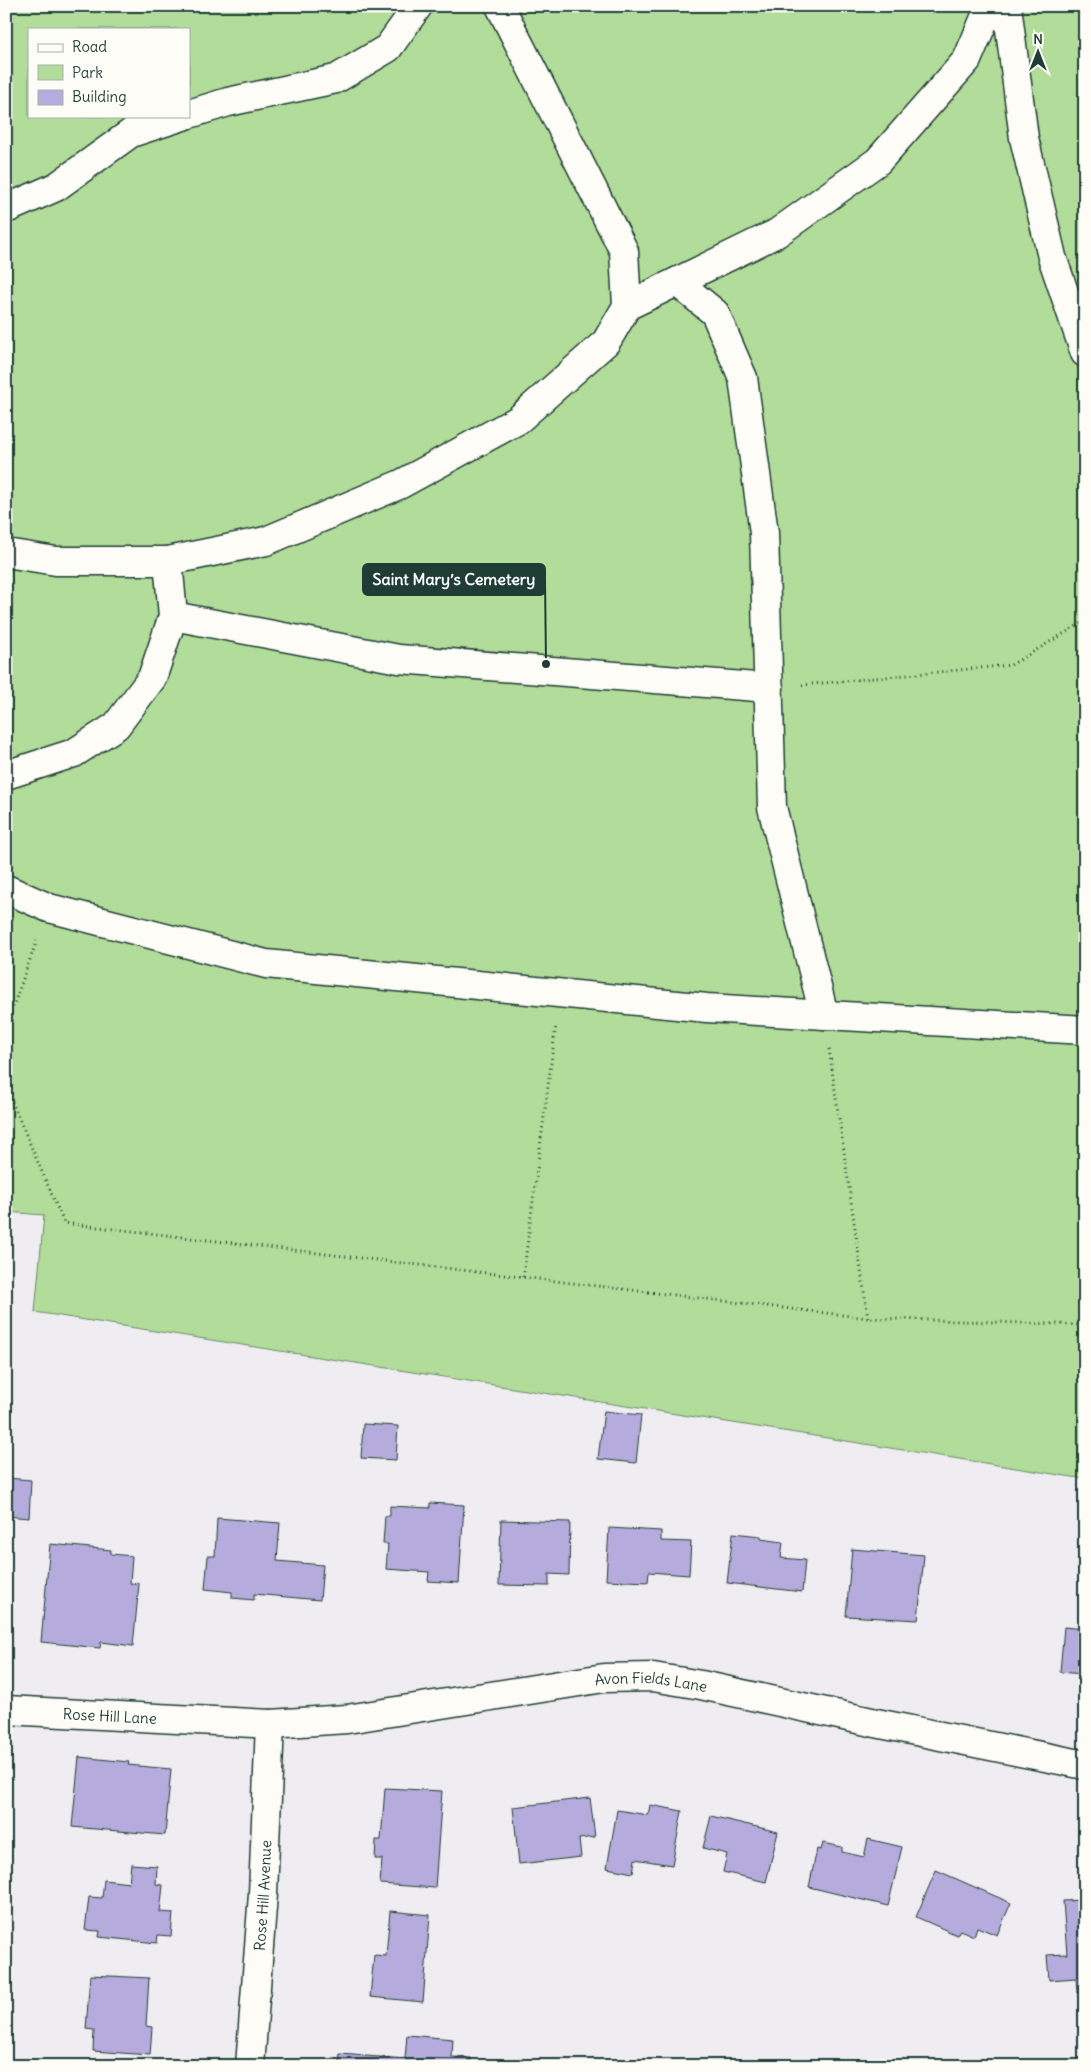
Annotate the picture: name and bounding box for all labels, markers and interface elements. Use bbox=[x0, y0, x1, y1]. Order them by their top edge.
legend bbox=[28, 28, 190, 118]
north arrow bbox=[1014, 28, 1064, 78]
text: N bbox=[1033, 30, 1043, 48]
text: Road bbox=[72, 37, 107, 56]
text: Park bbox=[72, 63, 103, 82]
text: Building bbox=[72, 87, 127, 106]
callout: Saint Mary’s Cemetery bbox=[363, 564, 545, 595]
text: Saint Mary’s Cemetery bbox=[373, 569, 535, 590]
street label: Avon Fields Lane bbox=[593, 1667, 709, 1696]
street label: Rose Hill Lane bbox=[62, 1704, 157, 1727]
street label: Rose Hill Avenue bbox=[249, 1840, 275, 1952]

